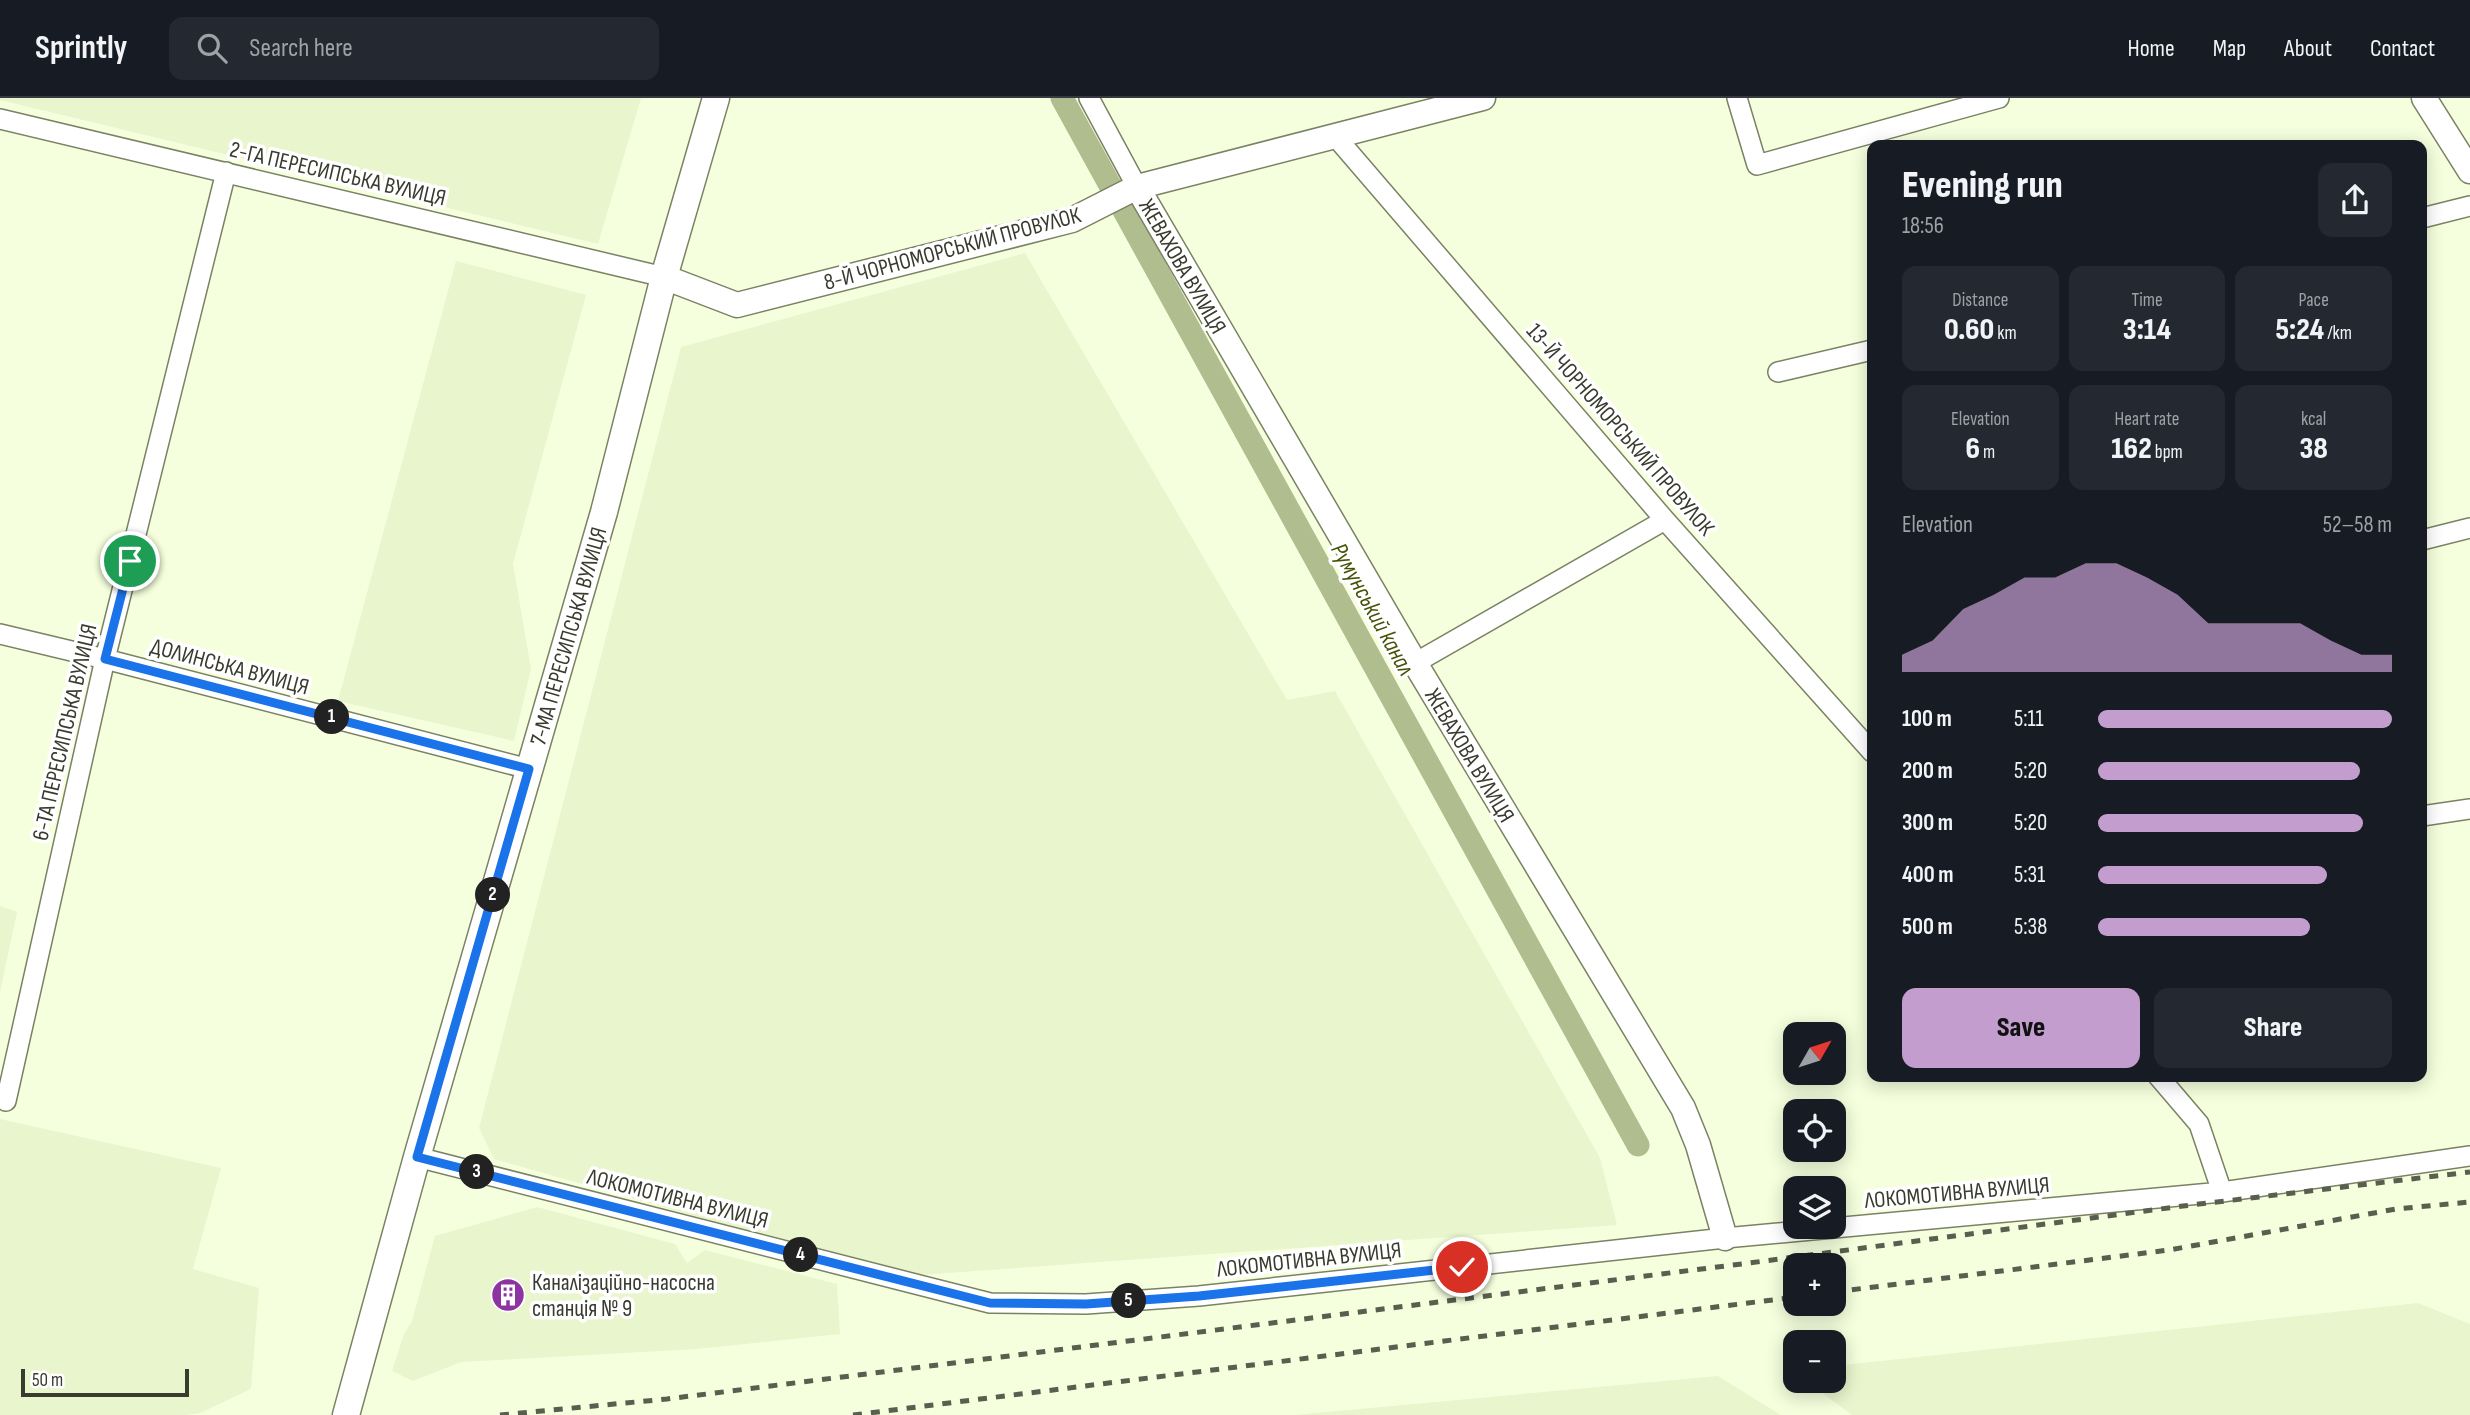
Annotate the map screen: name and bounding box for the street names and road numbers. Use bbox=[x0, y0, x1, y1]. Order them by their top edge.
street label: 2-ГА ПЕРЕСИПСЬКА ВУЛИЦЯ bbox=[227, 135, 449, 212]
street label: ЖЕВАХОВА ВУЛИЦЯ bbox=[1132, 194, 1232, 339]
street label: 8-Й ЧОРНОМОРСЬКИЙ ПРОВУЛОК bbox=[821, 201, 1084, 297]
street label: 13-Й ЧОРНОМОРСЬКИЙ ПРОВУЛОК bbox=[1520, 318, 1721, 542]
street label: 7-МА ПЕРЕСИПСЬКА ВУЛИЦЯ bbox=[524, 524, 614, 749]
street label: 6-ТА ПЕРЕСИПСЬКА ВУЛИЦЯ bbox=[26, 621, 104, 843]
street label: ДОЛИНСЬКА ВУЛИЦЯ bbox=[148, 632, 312, 702]
street label: ЖЕВАХОВА ВУЛИЦЯ bbox=[1418, 683, 1520, 828]
street label: ЛОКОМОТИВНА ВУЛИЦЯ bbox=[583, 1163, 771, 1235]
street label: ЛОКОМОТИВНА ВУЛИЦЯ bbox=[1863, 1171, 2051, 1215]
street label: ЛОКОМОТИВНА ВУЛИЦЯ bbox=[1214, 1236, 1403, 1284]

